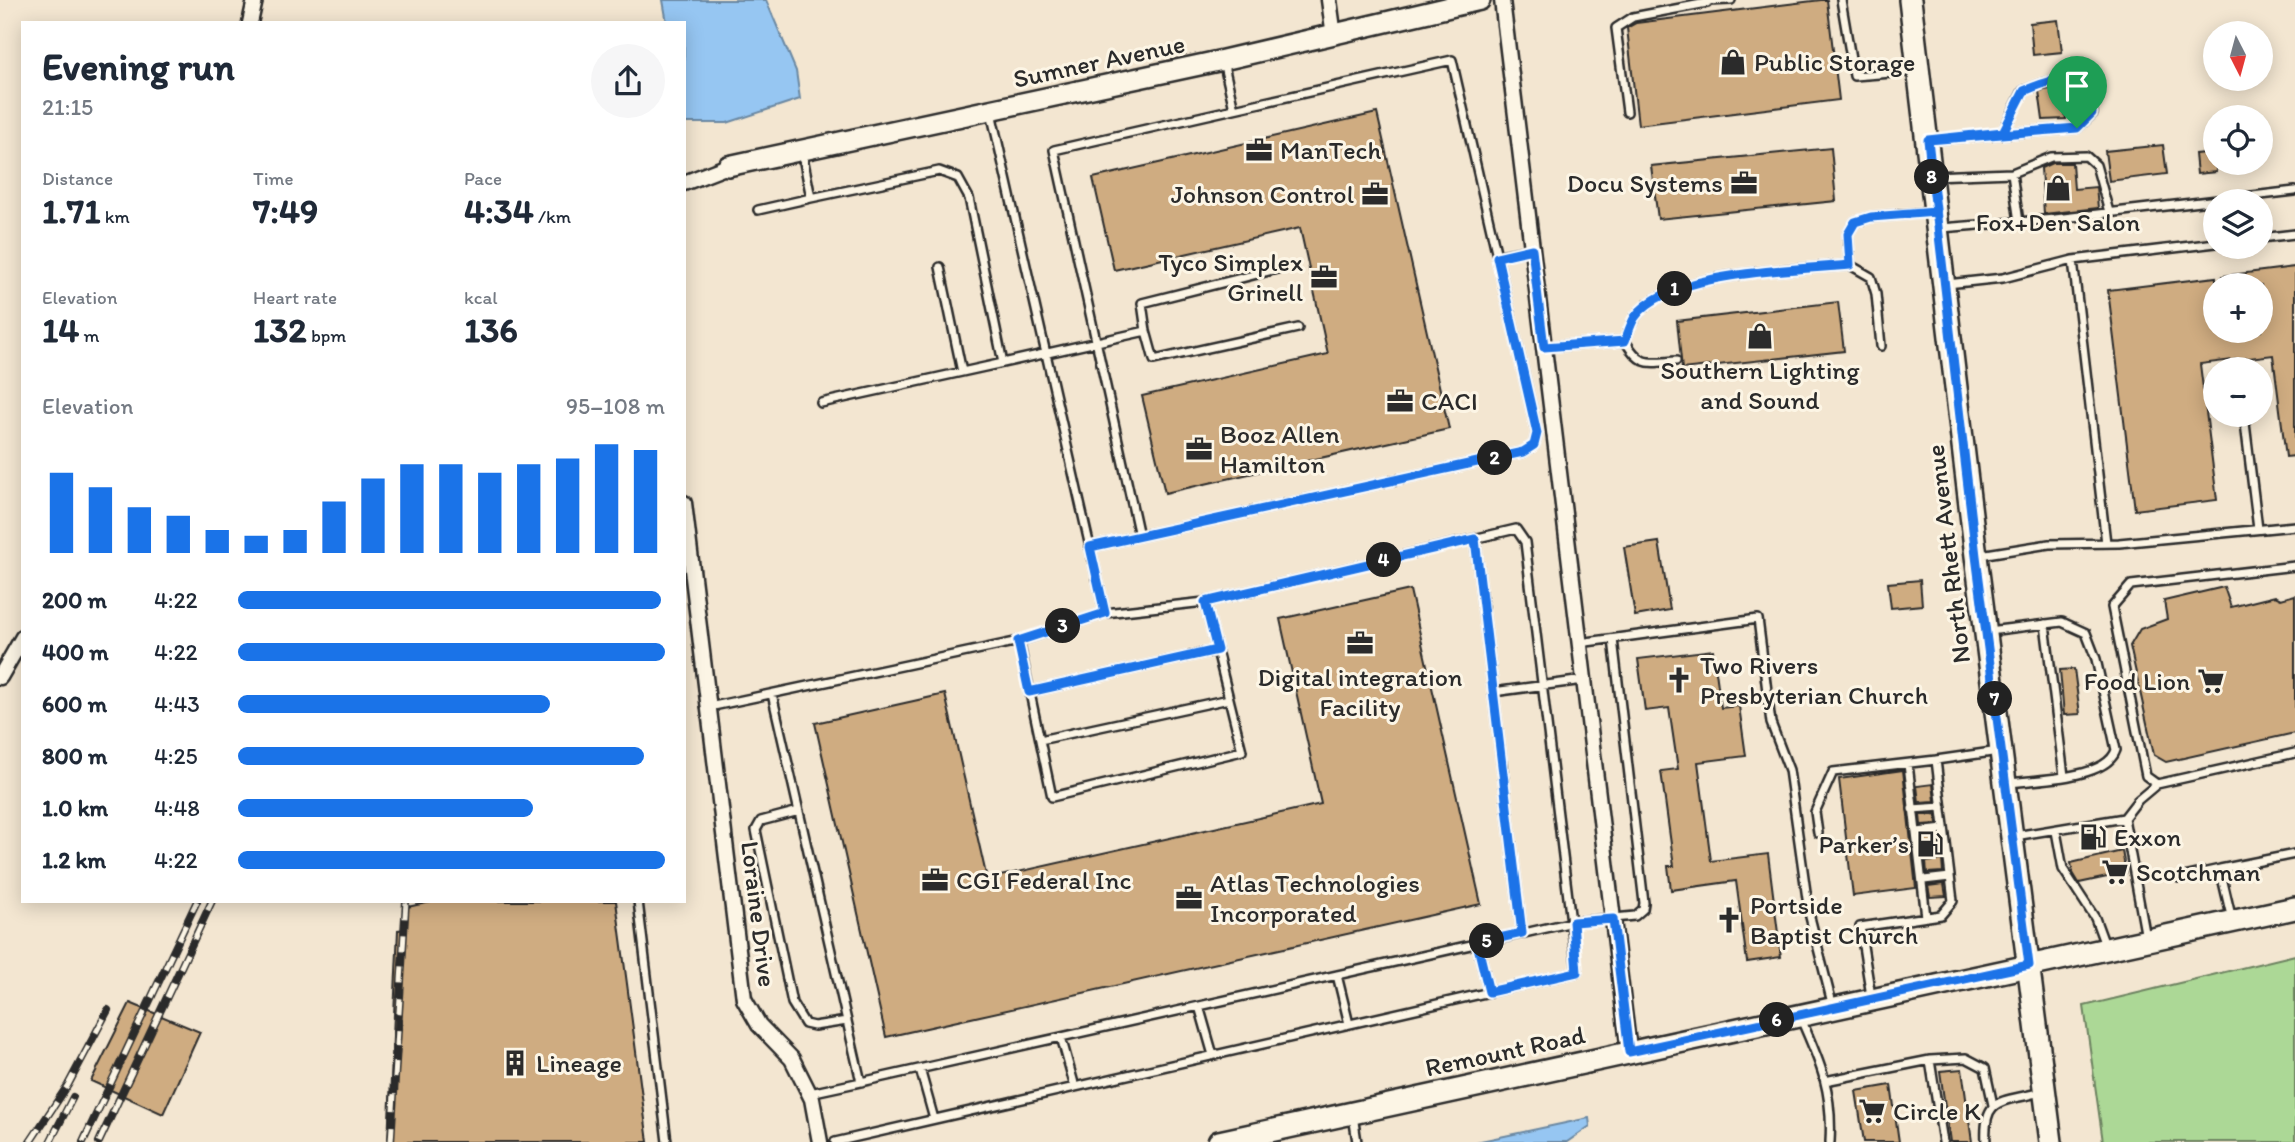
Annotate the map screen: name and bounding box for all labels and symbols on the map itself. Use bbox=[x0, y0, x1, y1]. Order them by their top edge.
north arrow bbox=[2203, 21, 2273, 91]
street label: Sumner Avenue bbox=[1010, 27, 1188, 95]
place label: Public Storage bbox=[1754, 46, 1915, 78]
shop icon: Public Storage bbox=[1718, 47, 1748, 77]
pin bbox=[2047, 56, 2107, 128]
place label: ManTech bbox=[1280, 134, 1381, 166]
office icon: ManTech bbox=[1244, 135, 1274, 165]
pin: 8 bbox=[1914, 160, 1950, 194]
place label: Docu Systems bbox=[1567, 167, 1723, 199]
office icon: Docu Systems bbox=[1729, 168, 1759, 198]
shop icon: Fox+Den Salon bbox=[2043, 173, 2073, 203]
place label: Johnson Control bbox=[1171, 178, 1354, 210]
office icon: Johnson Control bbox=[1360, 179, 1390, 209]
place label: Fox+Den Salon bbox=[1976, 206, 2141, 238]
place label: Tyco Simplex Grinell bbox=[1158, 246, 1303, 308]
office icon: Tyco Simplex Grinell bbox=[1309, 262, 1339, 292]
pin: 1 bbox=[1658, 272, 1692, 306]
shop icon: Southern Lighting and Sound bbox=[1745, 321, 1775, 351]
place label: Southern Lighting and Sound bbox=[1660, 354, 1860, 416]
place label: CACI bbox=[1421, 385, 1478, 417]
office icon: CACI bbox=[1385, 386, 1415, 416]
place label: Booz Allen Hamilton bbox=[1220, 418, 1340, 480]
office icon: Booz Allen Hamilton bbox=[1184, 434, 1214, 464]
pin: 2 bbox=[1478, 440, 1512, 476]
street label: North Rhett Avenue bbox=[1919, 443, 1977, 665]
pin: 4 bbox=[1366, 542, 1402, 578]
pin: 3 bbox=[1046, 608, 1080, 644]
office icon: Digital integration Facility bbox=[1345, 628, 1375, 658]
place label: Two Rivers Presbyterian Church bbox=[1700, 649, 1928, 711]
place label: Digital integration Facility bbox=[1257, 661, 1463, 723]
church icon: Two Rivers Presbyterian Church bbox=[1664, 665, 1694, 695]
place label: Food Lion bbox=[2084, 665, 2190, 697]
supermarket icon: Food Lion bbox=[2196, 666, 2226, 696]
pin: 7 bbox=[1978, 682, 2012, 716]
place label: Exxon bbox=[2114, 821, 2181, 853]
fuel station icon: Exxon bbox=[2078, 822, 2108, 852]
place label: Parker’s bbox=[1819, 828, 1909, 860]
fuel station icon: Parker’s bbox=[1915, 829, 1945, 859]
street label: Loraine Drive bbox=[734, 839, 784, 989]
place label: Scotchman bbox=[2136, 856, 2261, 888]
supermarket icon: Scotchman bbox=[2100, 857, 2130, 887]
place label: CGI Federal Inc bbox=[956, 864, 1131, 896]
office icon: CGI Federal Inc bbox=[920, 865, 950, 895]
place label: Atlas Technologies Incorporated bbox=[1210, 867, 1420, 929]
office icon: Atlas Technologies Incorporated bbox=[1174, 883, 1204, 913]
place label: Portside Baptist Church bbox=[1750, 889, 1918, 951]
church icon: Portside Baptist Church bbox=[1714, 905, 1744, 935]
pin: 5 bbox=[1470, 923, 1504, 958]
pin: 6 bbox=[1760, 1002, 1795, 1038]
street label: Remount Road bbox=[1422, 1018, 1589, 1084]
place label: Lineage bbox=[536, 1047, 622, 1079]
building icon: Lineage bbox=[500, 1048, 530, 1078]
place label: Circle K bbox=[1893, 1095, 1981, 1127]
supermarket icon: Circle K bbox=[1857, 1096, 1887, 1126]

